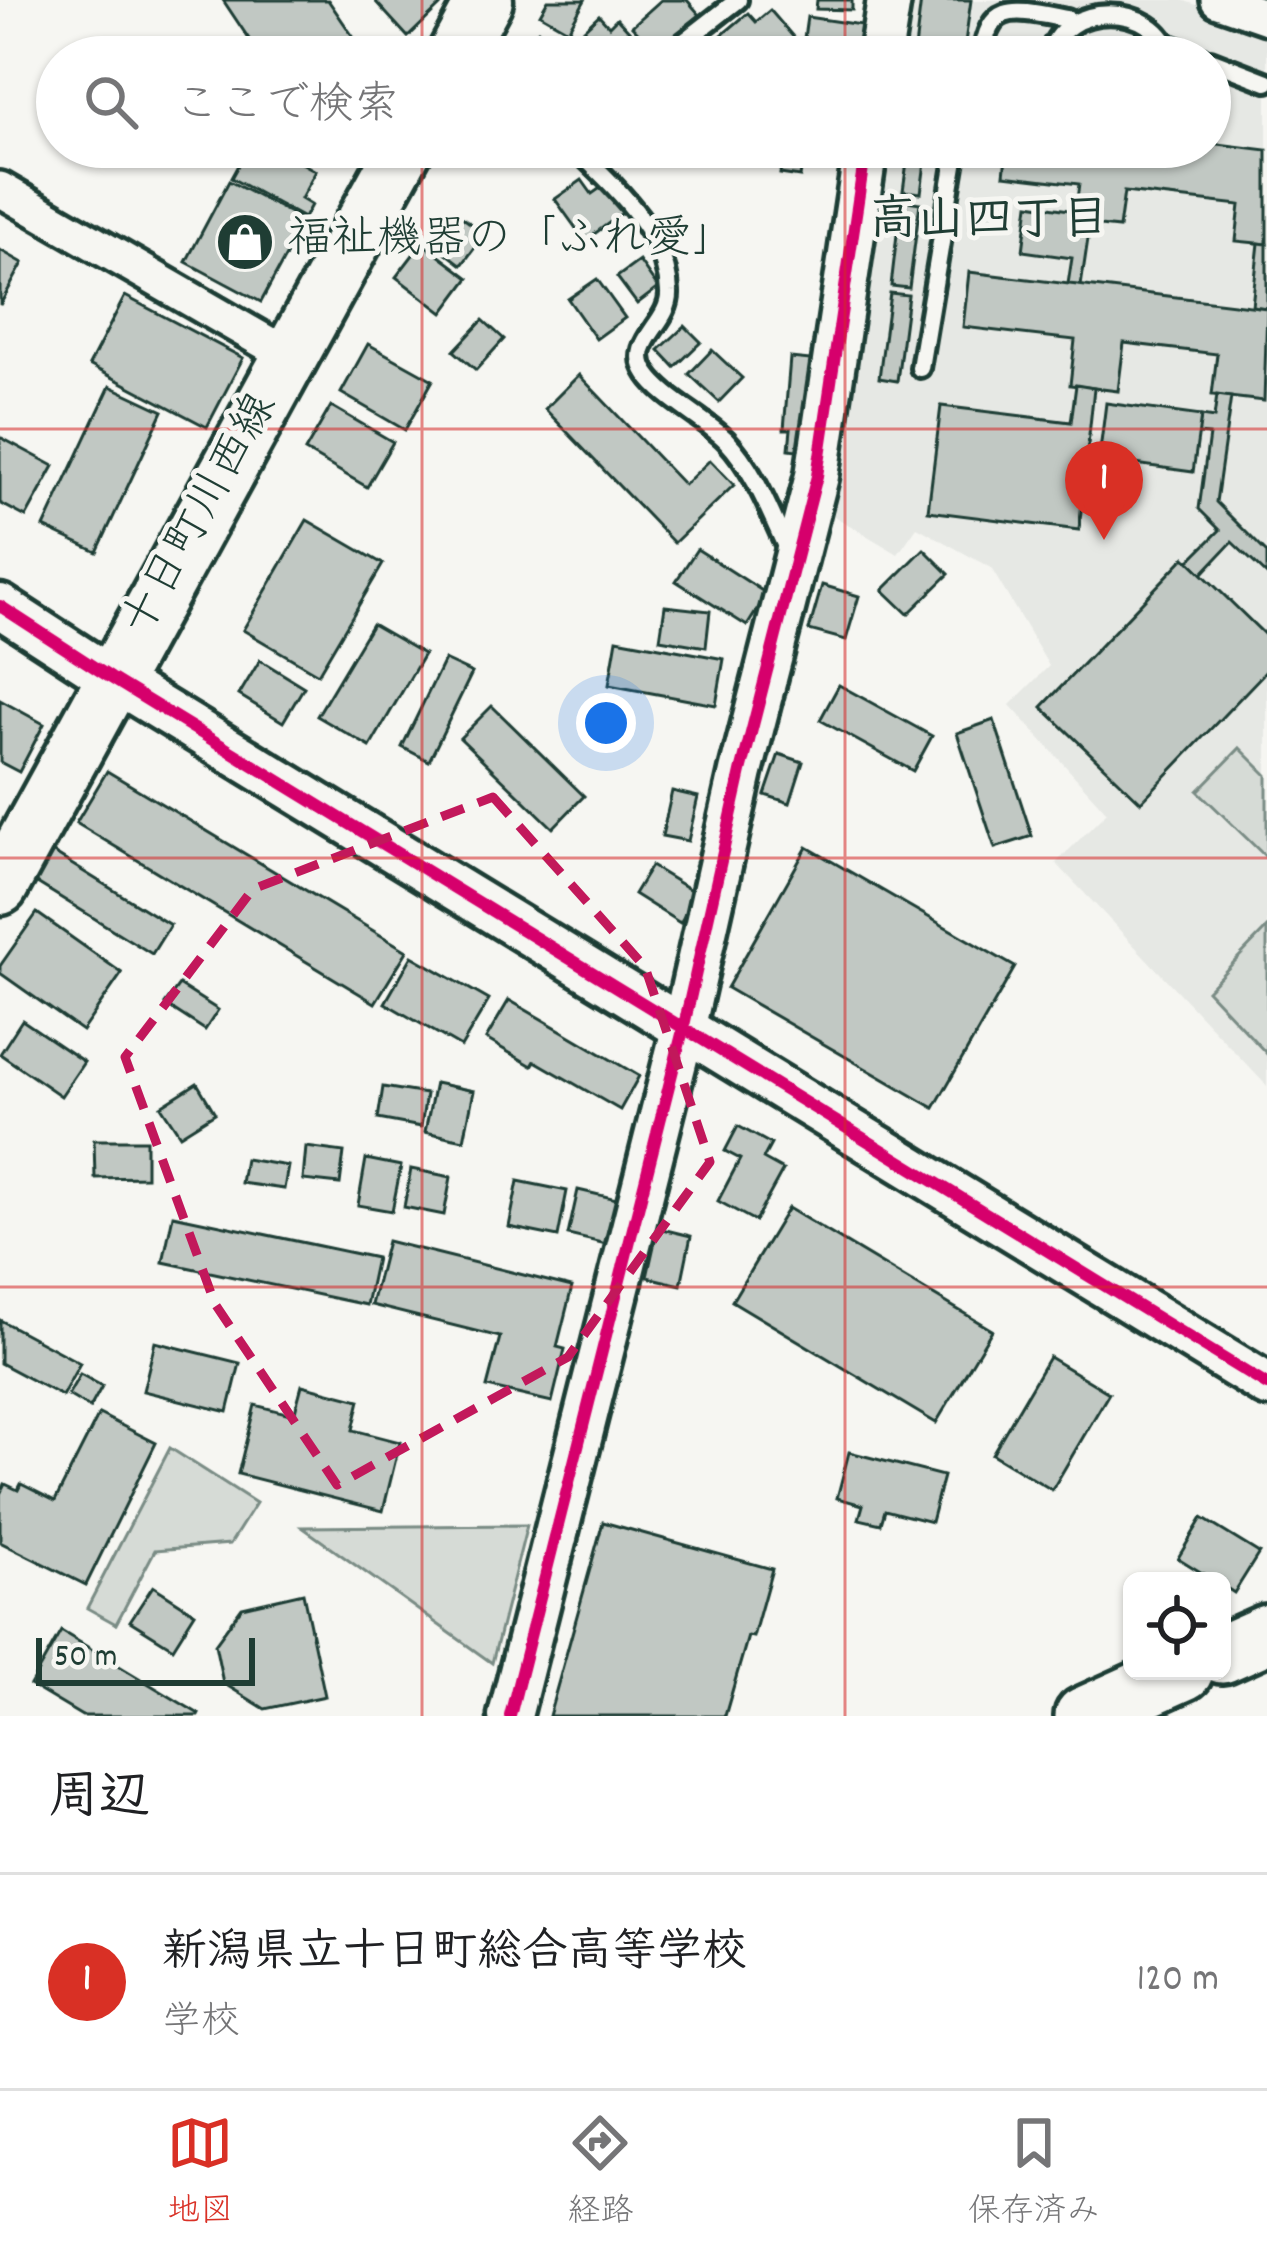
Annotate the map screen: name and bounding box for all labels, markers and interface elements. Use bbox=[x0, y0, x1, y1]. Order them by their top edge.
search box bbox=[36, 36, 1231, 168]
icon: search bbox=[78, 69, 144, 135]
text: ここで検索 bbox=[174, 76, 399, 140]
district label: 高山四丁目 bbox=[869, 189, 1109, 258]
place label: 福祉機器の「ふれ愛」 bbox=[287, 210, 737, 274]
shop icon: 福祉機器の「ふれ愛」 bbox=[214, 211, 276, 273]
street label: 十日町川西線 bbox=[109, 382, 295, 650]
pin: 1 bbox=[1065, 441, 1143, 540]
your location bbox=[576, 693, 636, 753]
map controls bbox=[1123, 1572, 1231, 1680]
button: locate bbox=[1123, 1572, 1231, 1680]
scale bar bbox=[36, 1632, 255, 1685]
text: 50 m bbox=[54, 1635, 118, 1682]
text: 周辺 bbox=[48, 1765, 150, 1837]
text: 新潟県立十日町総合高等学校 bbox=[162, 1923, 747, 1987]
text: 1 bbox=[83, 1954, 91, 2009]
text: 120 m bbox=[1136, 1954, 1219, 2009]
text: 学校 bbox=[162, 1997, 240, 2052]
tab: 地図 bbox=[167, 2110, 233, 2237]
tab: 経路 bbox=[567, 2110, 633, 2237]
tab: 保存済み bbox=[968, 2110, 1100, 2237]

